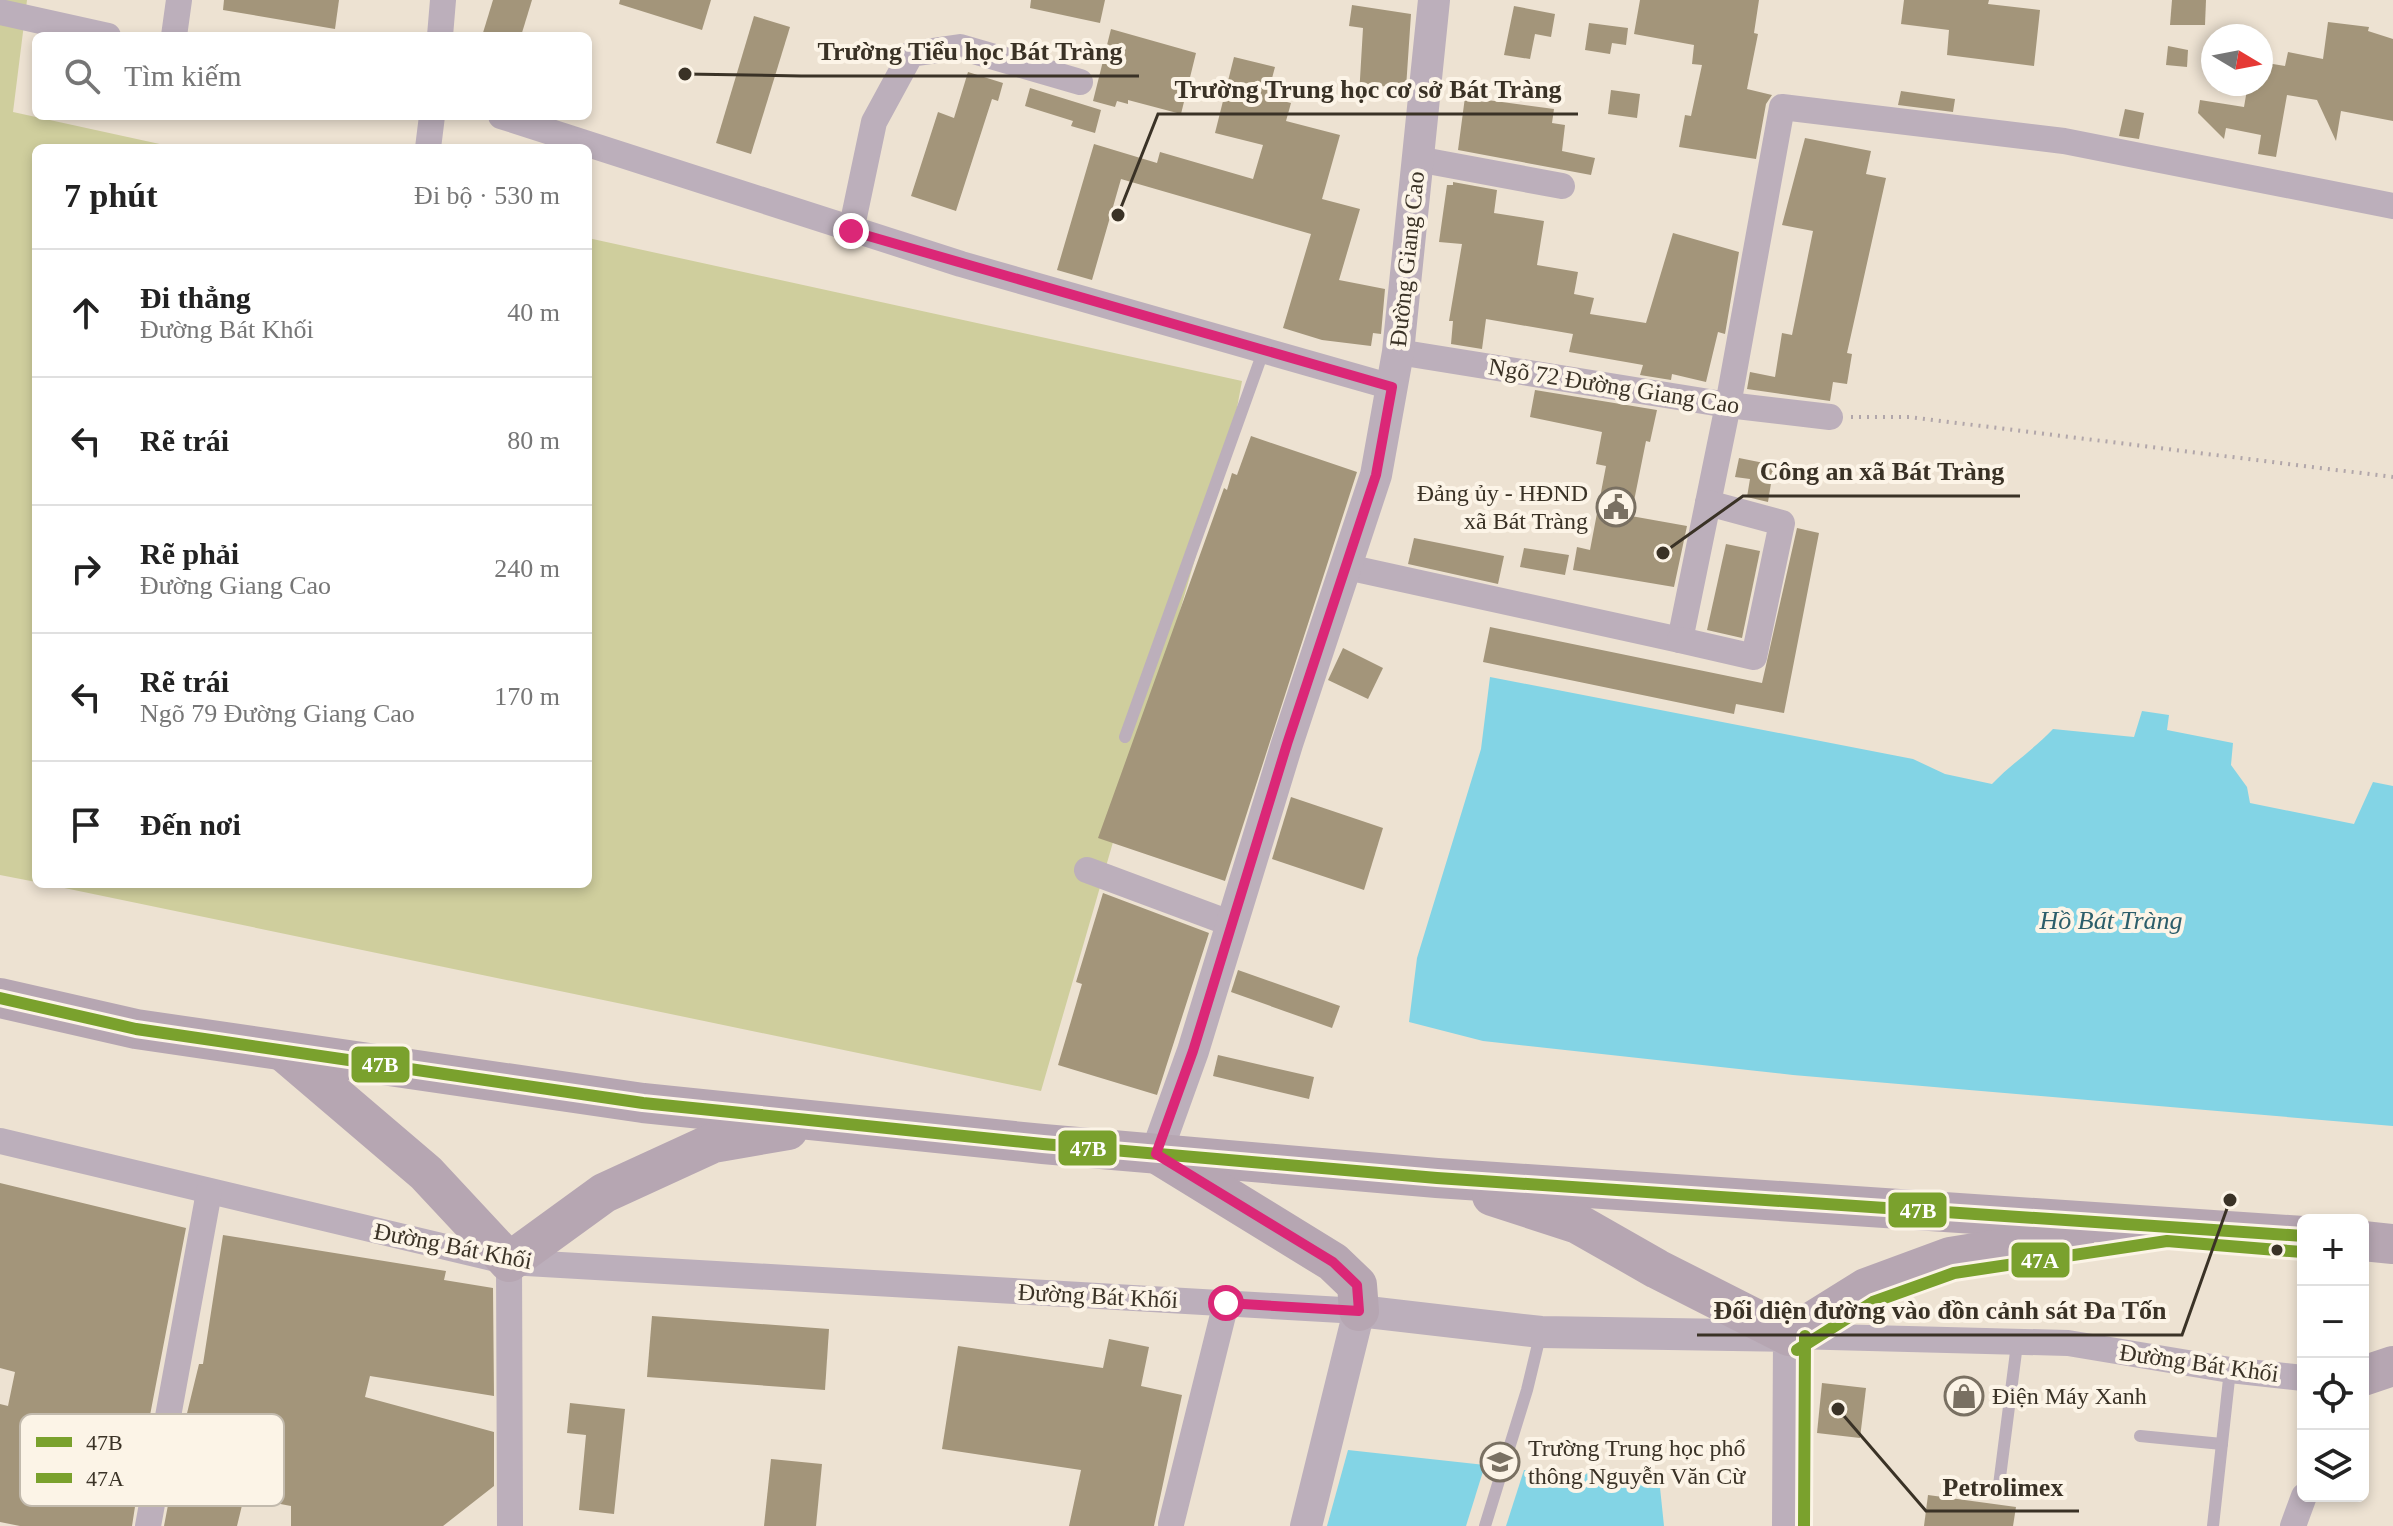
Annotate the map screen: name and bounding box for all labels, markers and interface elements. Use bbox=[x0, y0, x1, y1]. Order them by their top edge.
north arrow bbox=[2201, 24, 2273, 96]
callout: Trường Tiểu học Bát Tràng bbox=[801, 26, 1139, 76]
search box bbox=[32, 32, 592, 120]
text: Trường Tiểu học Bát Tràng bbox=[818, 37, 1122, 66]
icon: search bbox=[60, 54, 104, 98]
text: Tìm kiếm bbox=[124, 59, 241, 92]
callout: Trường Trung học cơ sở Bát Tràng bbox=[1158, 64, 1578, 114]
text: Trường Trung học cơ sở Bát Tràng bbox=[1174, 75, 1562, 104]
street label: Đường Giang Cao bbox=[1385, 170, 1429, 348]
text: 7 phút bbox=[64, 177, 158, 214]
text: Đi bộ · 530 m bbox=[414, 181, 560, 210]
route end bbox=[833, 213, 869, 249]
text: Đi thẳng bbox=[140, 281, 251, 314]
icon: ahead bbox=[64, 291, 108, 335]
text: 40 m bbox=[507, 298, 560, 327]
text: Đường Bát Khối bbox=[140, 315, 314, 344]
street label: Ngõ 72 Đường Giang Cao bbox=[1487, 353, 1741, 419]
icon: left bbox=[64, 419, 108, 463]
text: Rẽ trái bbox=[140, 424, 229, 457]
text: 80 m bbox=[507, 426, 560, 455]
callout: Công an xã Bát Tràng bbox=[1743, 446, 2020, 496]
text: Công an xã Bát Tràng bbox=[1760, 457, 2004, 486]
place label: Đảng ủy - HĐND xã Bát Tràng bbox=[1417, 480, 1588, 534]
public building icon: Đảng ủy - HĐND xã Bát Tràng bbox=[1595, 486, 1637, 528]
text: Rẽ phải bbox=[140, 537, 239, 570]
icon: right bbox=[64, 547, 108, 591]
text: 240 m bbox=[494, 554, 560, 583]
text: Đường Giang Cao bbox=[140, 571, 331, 600]
text: Rẽ trái bbox=[140, 665, 229, 698]
icon: left bbox=[64, 675, 108, 719]
text: 170 m bbox=[494, 682, 560, 711]
text: Ngõ 79 Đường Giang Cao bbox=[140, 699, 415, 728]
icon: arrive bbox=[64, 803, 108, 847]
text: Đến nơi bbox=[140, 808, 241, 841]
water label: Hồ Bát Tràng bbox=[2038, 906, 2183, 935]
line badge: 47B bbox=[350, 1045, 411, 1084]
text: 47B bbox=[362, 1052, 399, 1077]
line badge: 47B bbox=[1057, 1129, 1118, 1167]
text: 47B bbox=[1070, 1136, 1107, 1161]
line badge: 47B bbox=[1887, 1191, 1948, 1229]
text: 47B bbox=[1900, 1198, 1937, 1223]
map controls bbox=[2297, 1214, 2369, 1502]
button: + bbox=[2297, 1214, 2369, 1286]
street label: Đường Bát Khối bbox=[372, 1218, 535, 1274]
line badge: 47A bbox=[2010, 1241, 2071, 1279]
unlabelled marker bbox=[2269, 1242, 2285, 1258]
text: 47A bbox=[2021, 1248, 2059, 1273]
street label: Đường Bát Khối bbox=[1017, 1279, 1179, 1313]
route start bbox=[1208, 1285, 1244, 1321]
callout: Đối diện đường vào đồn cảnh sát Đa Tốn bbox=[1697, 1285, 2182, 1335]
button: − bbox=[2297, 1286, 2369, 1358]
text: Đối diện đường vào đồn cảnh sát Đa Tốn bbox=[1714, 1296, 2167, 1325]
street label: Đường Bát Khối bbox=[2118, 1339, 2281, 1387]
button: locate bbox=[2297, 1358, 2369, 1430]
shop icon: Điện Máy Xanh bbox=[1943, 1375, 1985, 1417]
place label: Điện Máy Xanh bbox=[1992, 1383, 2147, 1409]
legend bbox=[20, 1414, 284, 1506]
text: 47B bbox=[86, 1430, 123, 1455]
button: layers bbox=[2297, 1430, 2369, 1502]
place label: Trường Trung học phổ thông Nguyễn Văn Cừ bbox=[1528, 1435, 1746, 1489]
school or university icon: Trường Trung học phổ thông Nguyễn Văn Cừ bbox=[1479, 1441, 1521, 1483]
callout: Petrolimex bbox=[1926, 1461, 2079, 1511]
text: 47A bbox=[86, 1466, 124, 1491]
text: Petrolimex bbox=[1943, 1473, 2063, 1502]

